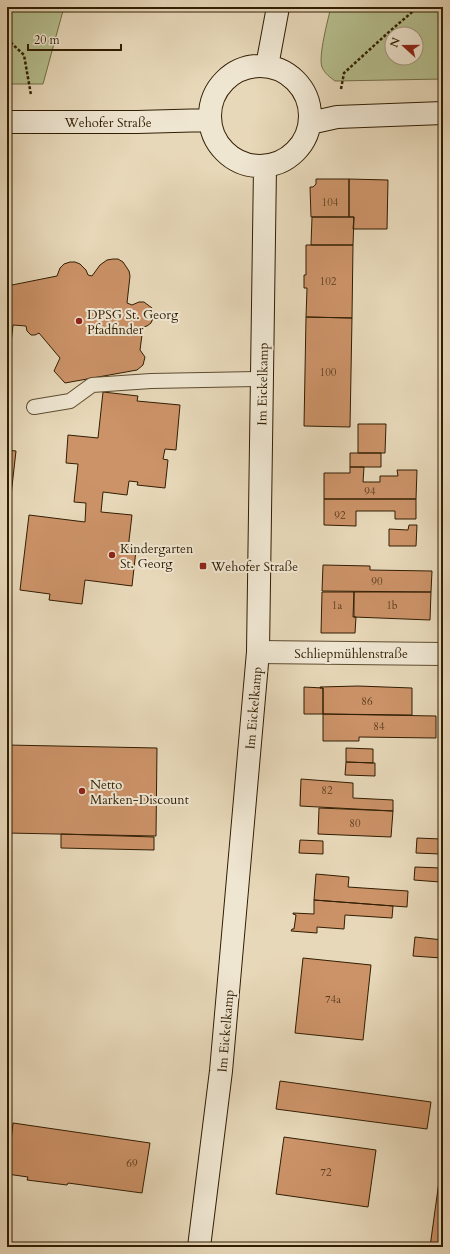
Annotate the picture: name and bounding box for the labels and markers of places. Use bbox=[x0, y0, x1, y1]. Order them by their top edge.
place label: DPSG St. Georg Pfadfinder bbox=[87, 306, 179, 339]
marker: DPSG St. Georg Pfadfinder bbox=[74, 316, 84, 326]
place label: Kindergarten St. Georg bbox=[120, 540, 194, 573]
marker: Kindergarten St. Georg bbox=[107, 550, 117, 560]
place label: Wehofer Straße bbox=[210, 558, 298, 576]
marker: Wehofer Straße bbox=[198, 561, 208, 571]
place label: Netto Marken-Discount bbox=[90, 776, 189, 809]
marker: Netto Marken-Discount bbox=[77, 786, 87, 796]

